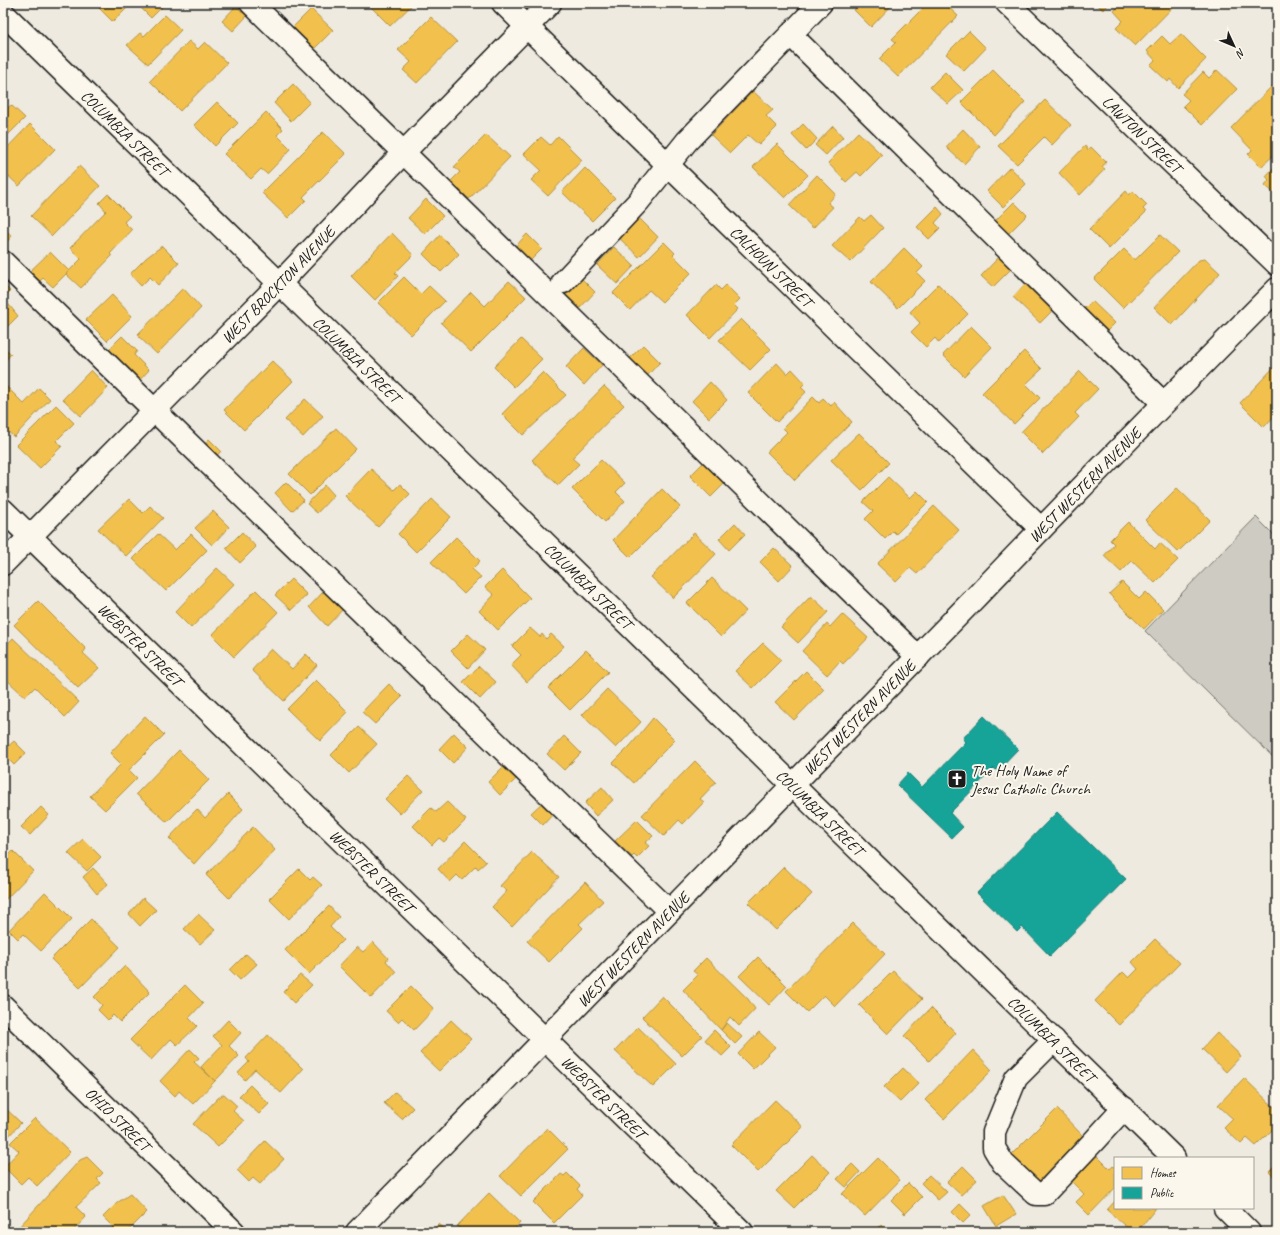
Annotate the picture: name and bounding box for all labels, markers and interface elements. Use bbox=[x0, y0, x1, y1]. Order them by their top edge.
north arrow bbox=[1214, 26, 1254, 66]
text: N bbox=[1232, 46, 1249, 62]
street label: COLUMBIA STREET bbox=[77, 86, 175, 183]
street label: LAWTON STREET bbox=[1098, 92, 1188, 180]
street label: WEST BROCKTON AVENUE bbox=[217, 221, 341, 348]
street label: CALHOUN STREET bbox=[726, 222, 819, 314]
street label: COLUMBIA STREET bbox=[308, 313, 407, 410]
street label: WEST WESTERN AVENUE bbox=[1025, 422, 1147, 547]
street label: COLUMBIA STREET bbox=[540, 539, 639, 636]
street label: WEBSTER STREET bbox=[93, 599, 189, 694]
street label: WEST WESTERN AVENUE bbox=[799, 654, 922, 780]
place label: The Holy Name of Jesus Catholic Church bbox=[970, 761, 1091, 799]
street label: COLUMBIA STREET bbox=[772, 766, 870, 863]
church icon: The Holy Name of Jesus Catholic Church bbox=[946, 768, 968, 790]
street label: WEBSTER STREET bbox=[325, 826, 421, 920]
street label: WEST WESTERN AVENUE bbox=[573, 886, 696, 1012]
street label: COLUMBIA STREET bbox=[1003, 992, 1102, 1089]
street label: WEBSTER STREET bbox=[557, 1052, 653, 1147]
street label: OHIO STREET bbox=[81, 1083, 157, 1158]
legend bbox=[1114, 1157, 1254, 1209]
text: Homes bbox=[1150, 1165, 1177, 1181]
text: Public bbox=[1150, 1185, 1174, 1201]

